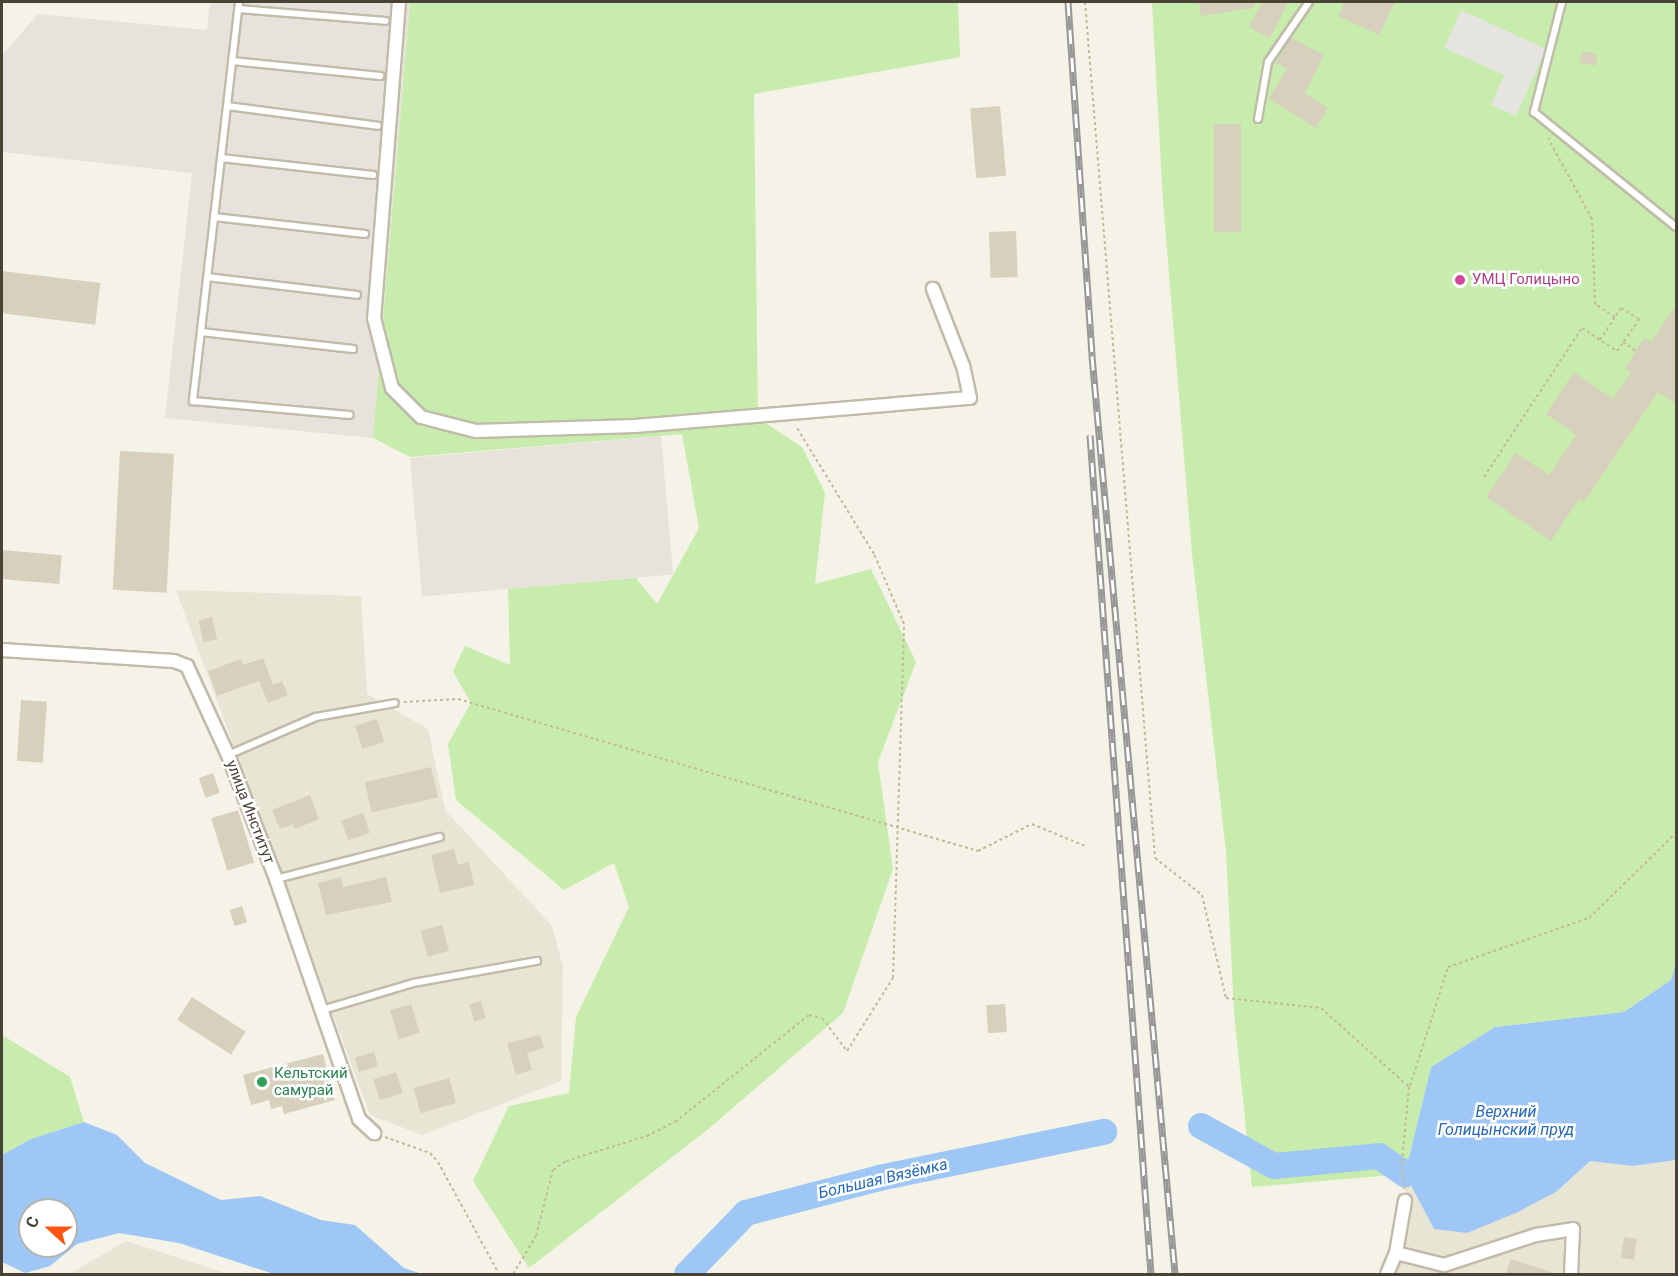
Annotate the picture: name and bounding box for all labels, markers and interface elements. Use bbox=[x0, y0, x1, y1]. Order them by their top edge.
place label: УМЦ Голицыно bbox=[1472, 271, 1580, 289]
marker: УМЦ Голицыно bbox=[1453, 273, 1467, 287]
street label: улица Институт bbox=[222, 758, 278, 866]
place label: Кельтский самурай bbox=[274, 1064, 348, 1099]
marker: Кельтский самурай bbox=[255, 1075, 269, 1089]
water label: Верхний Голицынский пруд bbox=[1438, 1102, 1574, 1140]
water label: Большая Вязёмка bbox=[816, 1155, 950, 1203]
north arrow bbox=[18, 1198, 78, 1258]
text: С bbox=[22, 1214, 43, 1230]

